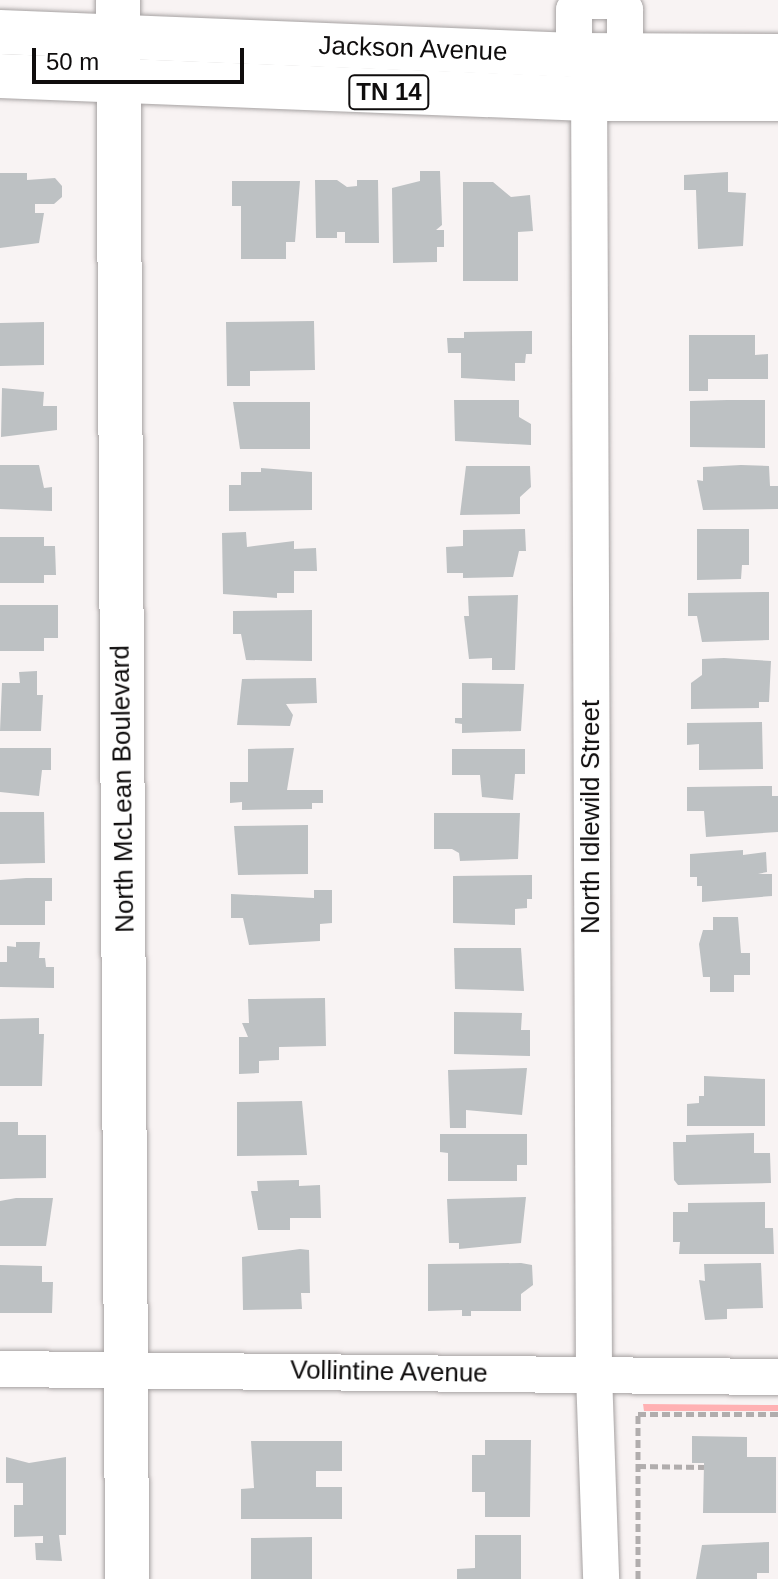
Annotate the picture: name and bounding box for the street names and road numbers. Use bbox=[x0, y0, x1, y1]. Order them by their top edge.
street label: Jackson Avenue bbox=[317, 30, 509, 68]
road number: TN 14 bbox=[347, 72, 431, 112]
street label: North McLean Boulevard bbox=[105, 645, 141, 933]
street label: North Idlewild Street bbox=[575, 700, 607, 934]
street label: Vollintine Avenue bbox=[289, 1355, 489, 1389]

